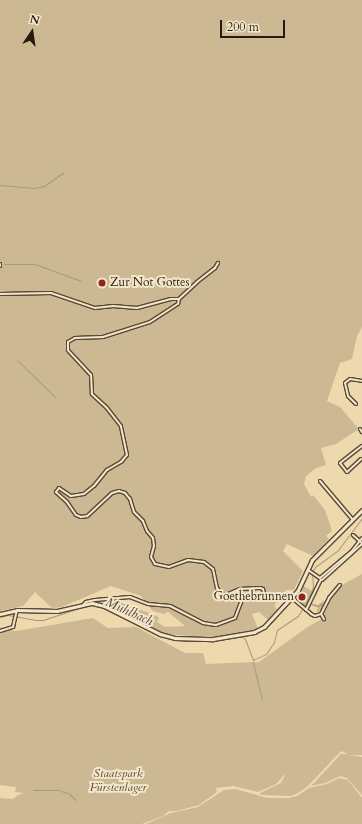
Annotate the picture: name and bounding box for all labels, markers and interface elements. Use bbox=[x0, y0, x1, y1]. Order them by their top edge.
text: N bbox=[28, 11, 41, 28]
north arrow bbox=[12, 12, 52, 52]
scale bar bbox=[222, 12, 287, 38]
text: 200 m bbox=[227, 19, 259, 35]
place label: Zur Not Gottes bbox=[110, 276, 190, 290]
marker: Zur Not Gottes bbox=[97, 278, 107, 288]
place label: Goethebrunnen bbox=[213, 590, 294, 604]
marker: Goethebrunnen bbox=[297, 592, 307, 602]
water label: Mühlbach bbox=[103, 595, 155, 629]
park label: Staatspark Fürstenlager bbox=[90, 767, 146, 795]

